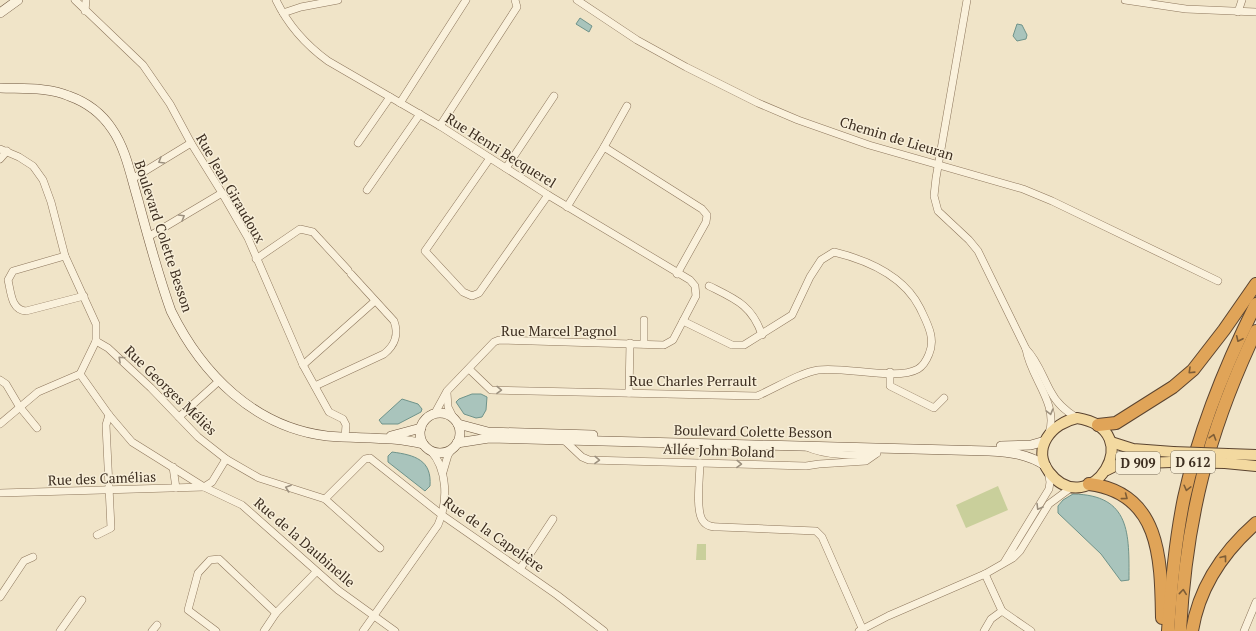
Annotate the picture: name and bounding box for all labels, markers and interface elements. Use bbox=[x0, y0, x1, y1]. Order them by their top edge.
street label: Rue Henri Becquerel bbox=[442, 108, 560, 192]
street label: Chemin de Lieuran bbox=[838, 112, 957, 165]
street label: Rue Jean Giraudoux bbox=[192, 130, 270, 247]
one-way arrow bbox=[158, 157, 165, 164]
street label: Boulevard Colette Besson bbox=[130, 158, 198, 315]
one-way arrow bbox=[178, 215, 185, 222]
street label: Rue Marcel Pagnol bbox=[501, 321, 617, 340]
one-way arrow bbox=[1236, 335, 1244, 342]
street label: Rue Georges Méliès bbox=[121, 341, 221, 439]
one-way arrow bbox=[118, 357, 126, 364]
one-way arrow bbox=[1188, 366, 1196, 374]
street label: Rue Charles Perrault bbox=[629, 371, 758, 390]
one-way arrow bbox=[496, 386, 502, 394]
one-way arrow bbox=[1045, 408, 1054, 415]
street label: Boulevard Colette Besson bbox=[674, 420, 833, 442]
one-way arrow bbox=[1208, 434, 1217, 441]
street label: Allée John Boland bbox=[663, 439, 775, 461]
road number: D 612 bbox=[1171, 451, 1215, 473]
road number: D 909 bbox=[1116, 452, 1160, 474]
one-way arrow bbox=[594, 456, 600, 464]
one-way arrow bbox=[736, 460, 742, 468]
street label: Rue des Camélias bbox=[47, 467, 157, 489]
one-way arrow bbox=[285, 485, 292, 493]
one-way arrow bbox=[1183, 485, 1191, 491]
street label: Rue de la Capelière bbox=[440, 492, 548, 576]
one-way arrow bbox=[1121, 492, 1128, 500]
street label: Rue de la Daubinelle bbox=[250, 493, 360, 591]
one-way arrow bbox=[1036, 503, 1043, 510]
one-way arrow bbox=[1219, 555, 1226, 562]
one-way arrow bbox=[1178, 589, 1187, 595]

